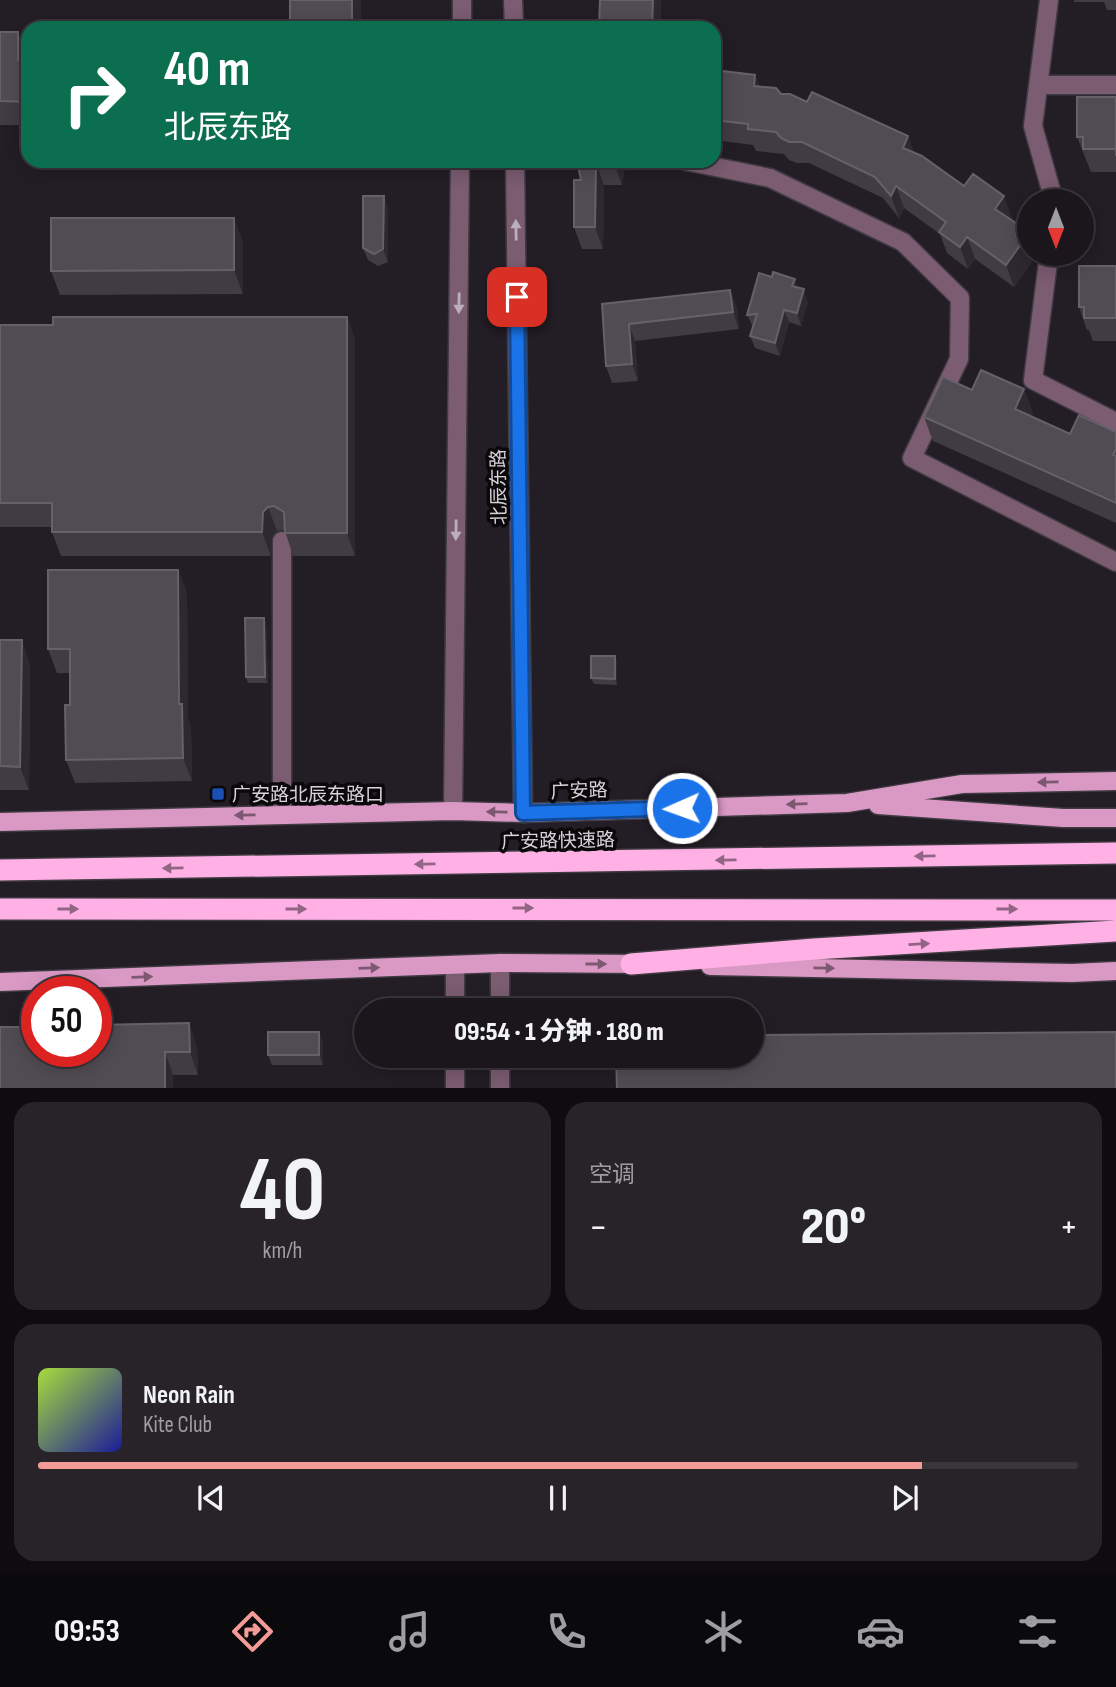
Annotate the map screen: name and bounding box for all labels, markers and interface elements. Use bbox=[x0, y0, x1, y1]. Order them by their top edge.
text: 40 m bbox=[164, 41, 250, 100]
icon: right bbox=[49, 49, 140, 140]
text: 北辰东路 bbox=[164, 109, 292, 148]
north arrow bbox=[1017, 189, 1094, 266]
map controls bbox=[1017, 189, 1094, 266]
one-way arrow bbox=[510, 219, 522, 241]
pin bbox=[487, 267, 547, 327]
icon: arrive bbox=[498, 278, 536, 316]
one-way arrow bbox=[453, 292, 464, 314]
street label: 北辰东路 bbox=[487, 449, 512, 525]
one-way arrow bbox=[450, 519, 462, 541]
position arrow bbox=[645, 771, 719, 845]
one-way arrow bbox=[1037, 776, 1059, 788]
street label: 广安路 bbox=[550, 779, 608, 804]
place label: 广安路北辰东路口 bbox=[232, 784, 384, 807]
marker: 广安路北辰东路口 bbox=[210, 786, 226, 802]
one-way arrow bbox=[786, 798, 808, 810]
one-way arrow bbox=[485, 806, 507, 818]
one-way arrow bbox=[233, 810, 255, 821]
street label: 广安路快速路 bbox=[501, 829, 615, 854]
one-way arrow bbox=[914, 850, 936, 862]
one-way arrow bbox=[715, 854, 737, 866]
one-way arrow bbox=[414, 859, 436, 870]
one-way arrow bbox=[162, 862, 184, 874]
one-way arrow bbox=[512, 902, 534, 914]
one-way arrow bbox=[57, 903, 79, 915]
one-way arrow bbox=[285, 903, 307, 915]
one-way arrow bbox=[996, 903, 1018, 915]
one-way arrow bbox=[908, 938, 930, 949]
one-way arrow bbox=[586, 958, 608, 970]
one-way arrow bbox=[813, 962, 835, 974]
one-way arrow bbox=[358, 963, 380, 974]
one-way arrow bbox=[131, 971, 153, 982]
speed limit sign: 50 bbox=[21, 976, 112, 1067]
text: 09:54 · 1 分钟 · 180 m bbox=[454, 1017, 664, 1048]
text: 40 bbox=[240, 1137, 325, 1246]
text: 空调 bbox=[589, 1161, 635, 1189]
text: 20° bbox=[801, 1196, 866, 1259]
text: − bbox=[589, 1205, 608, 1250]
text: + bbox=[1059, 1205, 1078, 1250]
text: km/h bbox=[263, 1237, 302, 1265]
text: Neon Rain bbox=[143, 1380, 235, 1411]
text: Kite Club bbox=[143, 1411, 212, 1439]
icon: previous bbox=[192, 1479, 230, 1517]
icon: pause bbox=[539, 1479, 577, 1517]
icon: next bbox=[886, 1479, 924, 1517]
icon: directions bbox=[228, 1607, 277, 1656]
icon: music bbox=[385, 1607, 434, 1656]
icon: phone bbox=[542, 1607, 591, 1656]
icon: climate bbox=[699, 1607, 748, 1656]
icon: car bbox=[856, 1607, 905, 1656]
icon: filters bbox=[1013, 1607, 1062, 1656]
text: 09:53 bbox=[54, 1612, 120, 1651]

